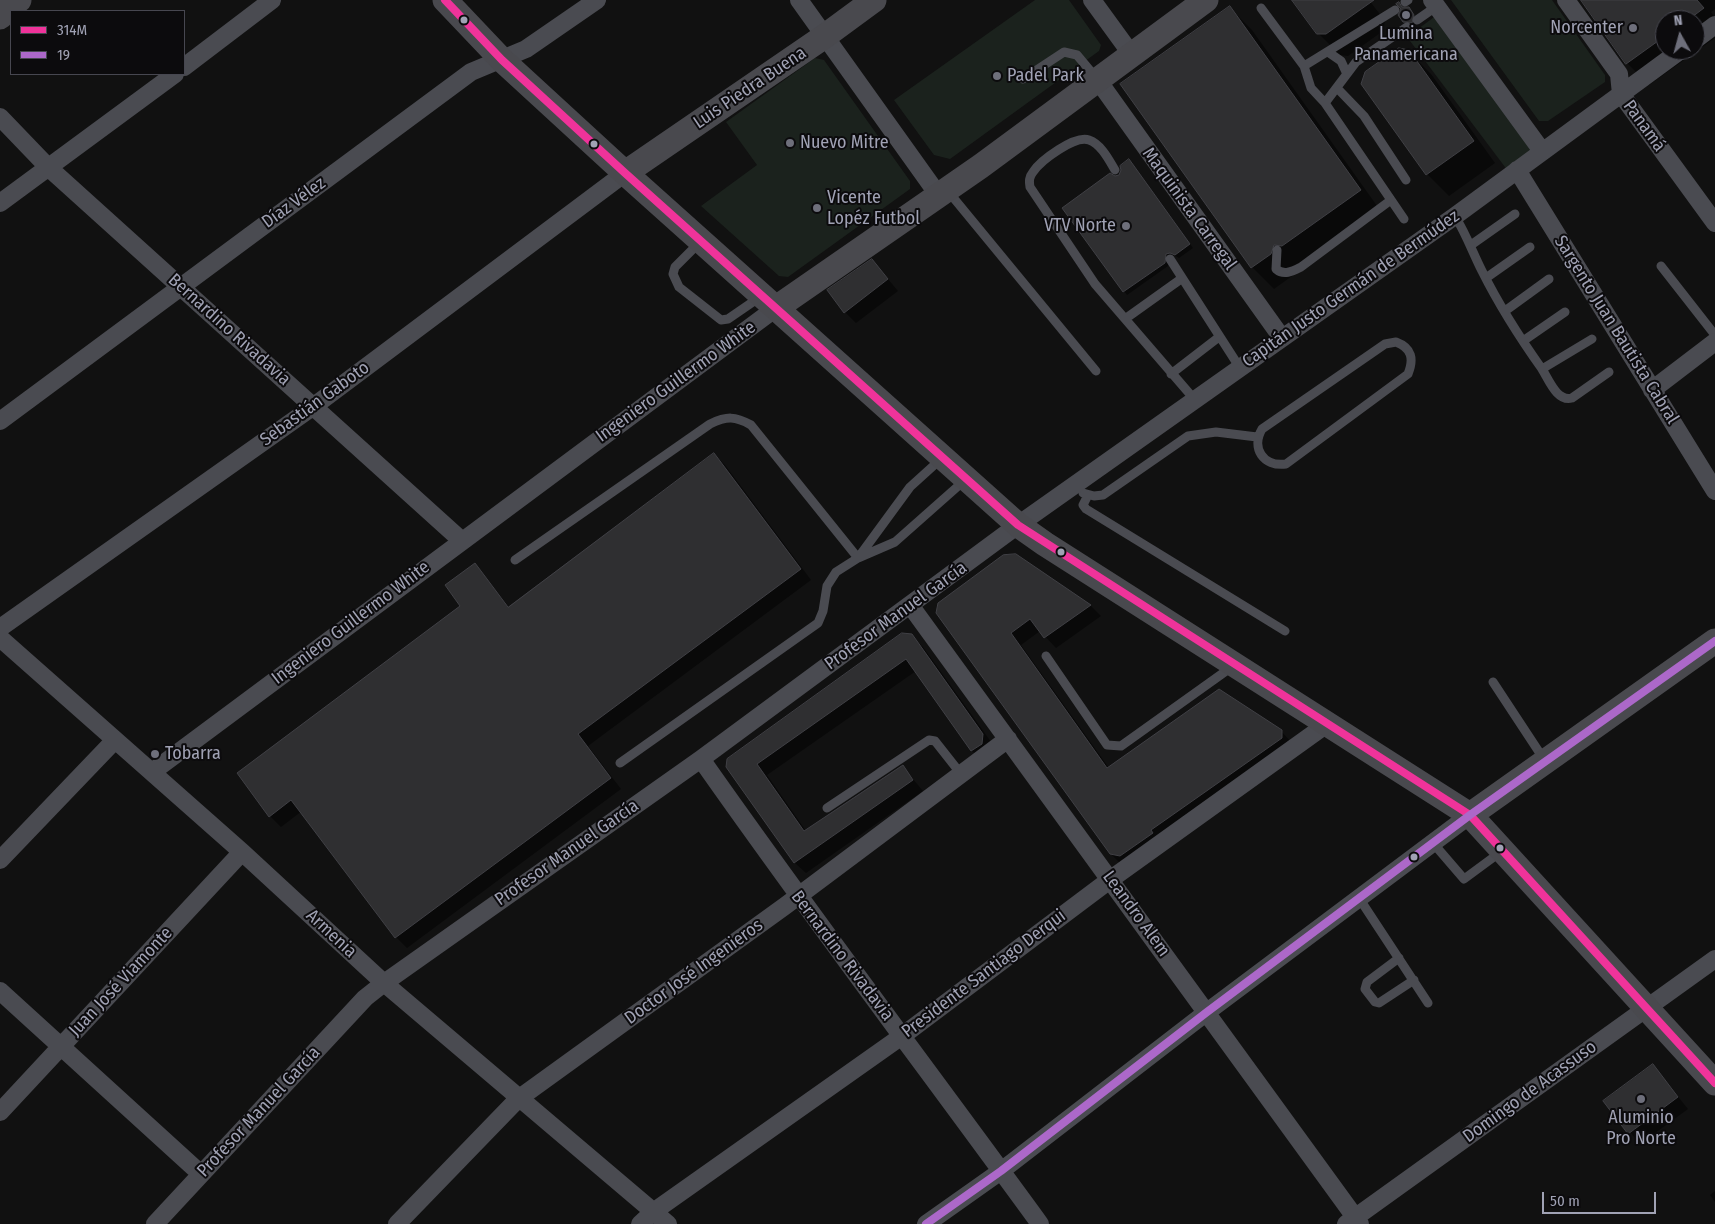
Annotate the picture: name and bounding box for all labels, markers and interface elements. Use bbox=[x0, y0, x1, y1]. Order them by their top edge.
marker: Lumina Panamericana bbox=[1400, 9, 1412, 21]
legend bbox=[10, 10, 185, 75]
north arrow bbox=[1655, 10, 1705, 60]
text: N bbox=[1673, 12, 1683, 30]
unlabelled marker bbox=[459, 15, 469, 25]
place label: Norcenter bbox=[1550, 17, 1623, 39]
text: 314M bbox=[57, 21, 87, 39]
marker: Norcenter bbox=[1627, 22, 1639, 34]
place label: Lumina Panamericana bbox=[1354, 23, 1458, 66]
street label: Luis Piedra Buena bbox=[690, 42, 810, 134]
text: 19 bbox=[57, 46, 70, 64]
place label: Padel Park bbox=[1007, 65, 1084, 87]
marker: Padel Park bbox=[991, 70, 1003, 82]
street label: Panamá bbox=[1618, 96, 1670, 156]
place label: Nuevo Mitre bbox=[800, 132, 889, 154]
marker: Nuevo Mitre bbox=[784, 137, 796, 149]
unlabelled marker bbox=[589, 139, 599, 149]
street label: Maquinista Carregal bbox=[1137, 144, 1241, 274]
street label: Díaz Vélez bbox=[258, 173, 330, 233]
place label: Vicente Lopéz Futbol bbox=[827, 187, 920, 230]
marker: Vicente Lopéz Futbol bbox=[811, 202, 823, 214]
street label: Capitán Justo Germán de Bermúdez bbox=[1238, 206, 1464, 372]
place label: VTV Norte bbox=[1044, 215, 1116, 237]
marker: VTV Norte bbox=[1120, 220, 1132, 232]
street label: Sargento Juan Bautista Cabral bbox=[1549, 232, 1683, 428]
street label: Bernardino Rivadavia bbox=[163, 269, 295, 391]
street label: Ingeniero Guillermo White bbox=[592, 317, 760, 447]
street label: Sebastián Gaboto bbox=[256, 357, 374, 451]
unlabelled marker bbox=[1056, 547, 1066, 557]
street label: Ingeniero Guillermo White bbox=[268, 557, 434, 689]
street label: Profesor Manuel García bbox=[821, 557, 971, 675]
place label: Tobarra bbox=[165, 743, 221, 765]
marker: Tobarra bbox=[149, 748, 161, 760]
street label: Profesor Manuel García bbox=[491, 795, 643, 911]
unlabelled marker bbox=[1495, 843, 1505, 853]
unlabelled marker bbox=[1409, 852, 1419, 862]
street label: Leandro Alem bbox=[1098, 867, 1174, 961]
street label: Bernardino Rivadavia bbox=[786, 887, 898, 1025]
street label: Armenia bbox=[301, 905, 361, 963]
street label: Presidente Santiago Derqui bbox=[898, 905, 1070, 1043]
street label: Doctor José Ingenieros bbox=[621, 915, 767, 1029]
street label: Juan José Viamonte bbox=[65, 923, 177, 1041]
street label: Domingo de Acassuso bbox=[1459, 1036, 1601, 1148]
street label: Profesor Manuel García bbox=[193, 1042, 325, 1182]
marker: Aluminio Pro Norte bbox=[1635, 1093, 1647, 1105]
place label: Aluminio Pro Norte bbox=[1606, 1107, 1676, 1150]
scale bar bbox=[1545, 1182, 1659, 1214]
text: 50 m bbox=[1550, 1192, 1580, 1210]

